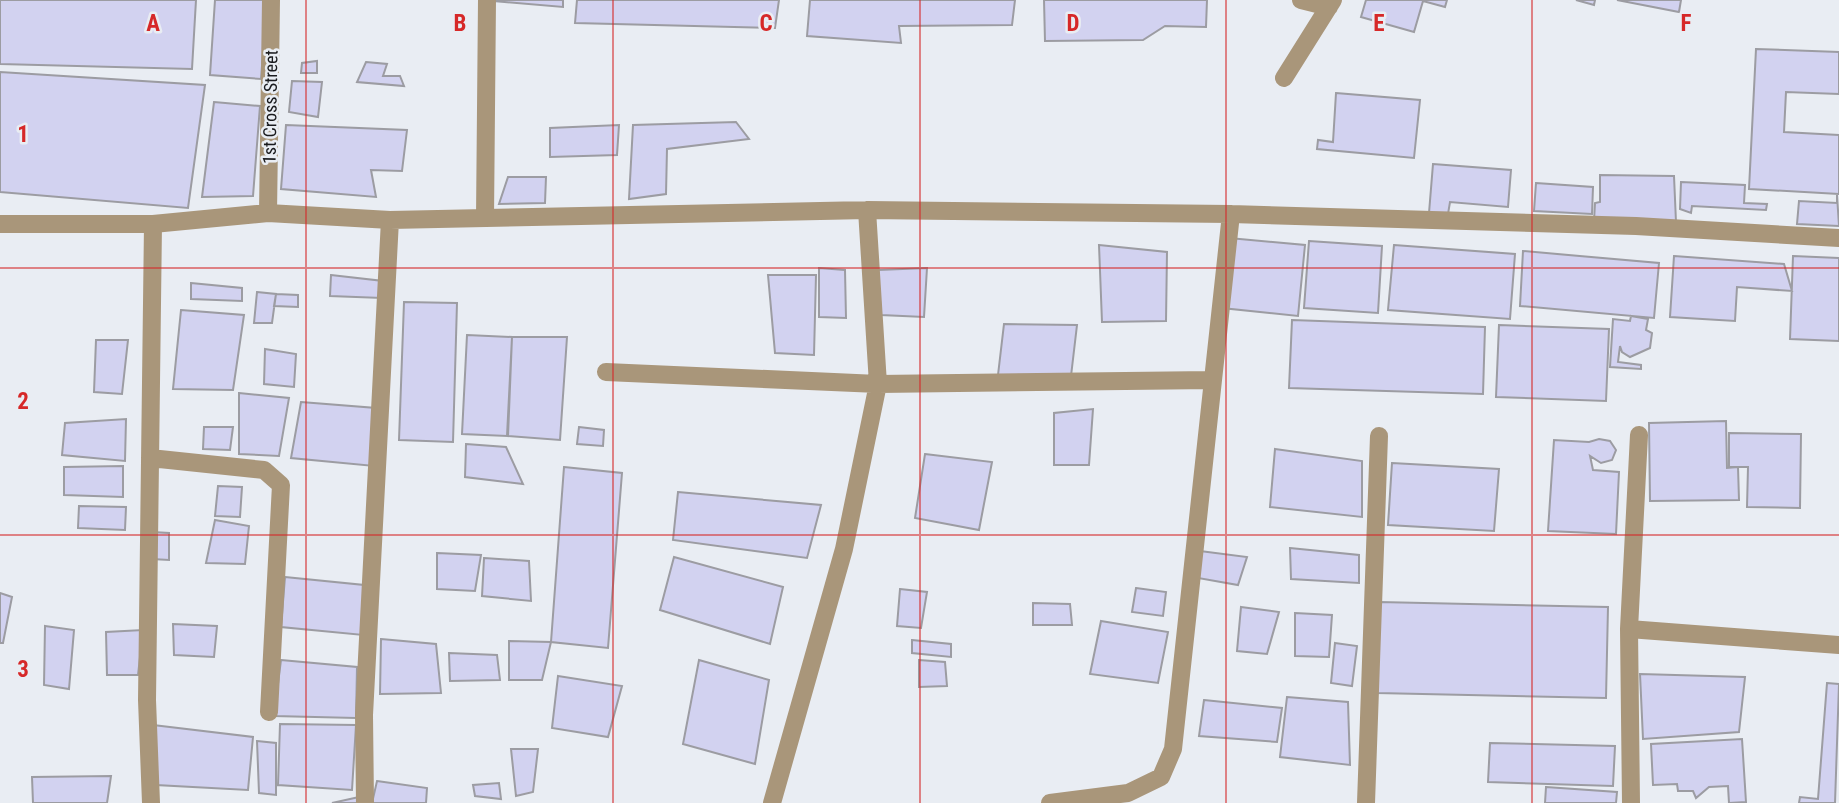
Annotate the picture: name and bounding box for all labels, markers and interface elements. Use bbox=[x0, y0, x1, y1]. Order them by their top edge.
text: A bbox=[146, 10, 160, 37]
text: B bbox=[454, 10, 466, 37]
text: C bbox=[759, 10, 773, 37]
text: D bbox=[1067, 10, 1080, 37]
text: E bbox=[1373, 10, 1385, 37]
text: F bbox=[1681, 10, 1692, 37]
street label: 1st Cross Street bbox=[259, 50, 281, 164]
text: 1 bbox=[17, 121, 29, 148]
text: 2 bbox=[17, 388, 29, 415]
text: 3 bbox=[17, 656, 29, 683]

